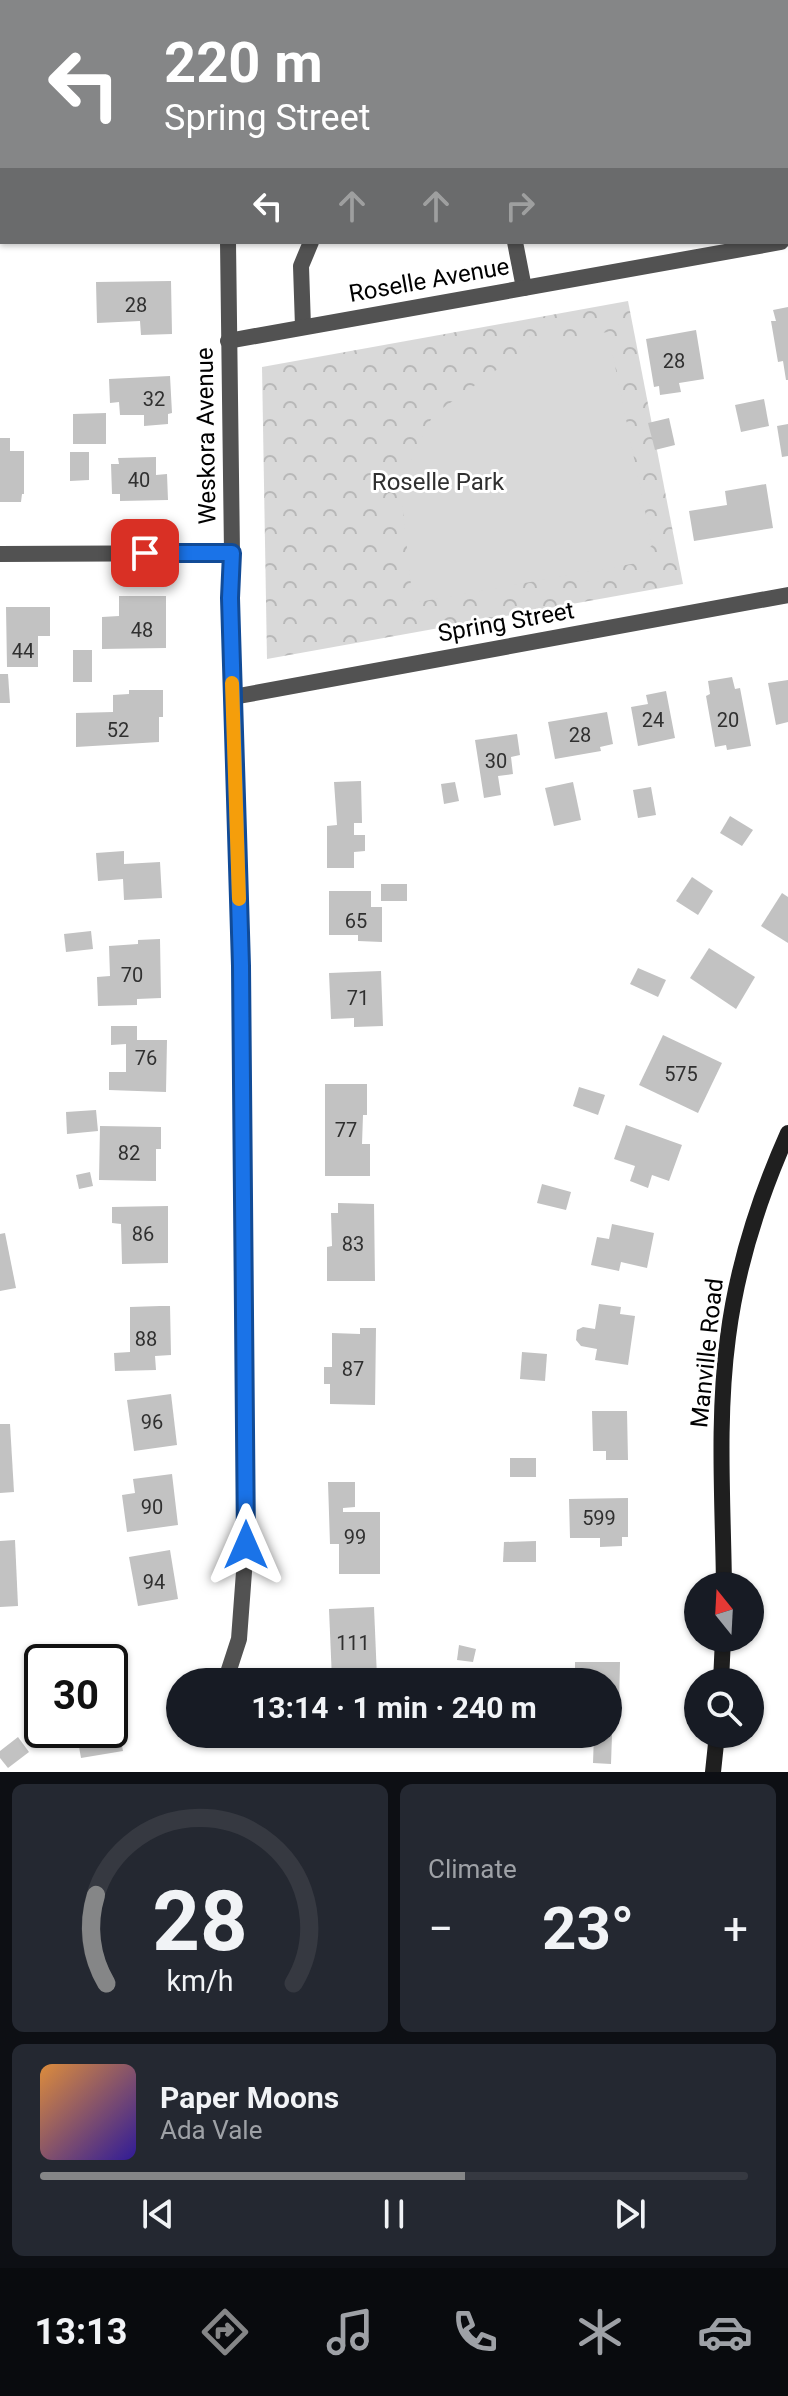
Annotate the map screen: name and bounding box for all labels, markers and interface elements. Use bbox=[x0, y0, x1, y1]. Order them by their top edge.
text: 220 m bbox=[164, 30, 323, 96]
icon: left bbox=[32, 32, 136, 136]
text: Spring Street bbox=[164, 97, 371, 139]
icon: left bbox=[246, 184, 290, 228]
icon: ahead bbox=[330, 184, 374, 228]
icon: ahead bbox=[414, 184, 458, 228]
icon: right bbox=[498, 184, 542, 228]
street label: Roselle Avenue bbox=[347, 252, 511, 308]
house number: 28 bbox=[125, 293, 147, 317]
street label: Weskora Avenue bbox=[190, 347, 222, 525]
house number: 28 bbox=[663, 349, 685, 373]
house number: 32 bbox=[143, 387, 165, 411]
house number: 40 bbox=[128, 468, 150, 492]
park label: Roselle Park bbox=[372, 468, 505, 496]
pin bbox=[111, 519, 179, 587]
icon: arrive bbox=[123, 531, 167, 575]
street label: Spring Street bbox=[436, 596, 576, 648]
house number: 48 bbox=[131, 618, 153, 642]
house number: 44 bbox=[12, 639, 34, 663]
house number: 24 bbox=[642, 708, 664, 732]
house number: 20 bbox=[717, 708, 739, 732]
house number: 52 bbox=[107, 718, 129, 742]
house number: 28 bbox=[569, 723, 591, 747]
house number: 30 bbox=[485, 749, 507, 773]
house number: 65 bbox=[345, 909, 367, 933]
house number: 70 bbox=[121, 963, 143, 987]
house number: 71 bbox=[347, 986, 369, 1010]
house number: 76 bbox=[135, 1046, 157, 1070]
house number: 575 bbox=[664, 1062, 698, 1086]
house number: 77 bbox=[335, 1118, 357, 1142]
house number: 82 bbox=[118, 1141, 140, 1165]
house number: 86 bbox=[132, 1222, 154, 1246]
house number: 83 bbox=[342, 1232, 364, 1256]
street label: Manville Road bbox=[685, 1277, 729, 1429]
house number: 88 bbox=[135, 1327, 157, 1351]
house number: 87 bbox=[342, 1357, 364, 1381]
house number: 96 bbox=[141, 1410, 163, 1434]
house number: 90 bbox=[141, 1495, 163, 1519]
position arrow bbox=[204, 1503, 288, 1587]
house number: 599 bbox=[582, 1506, 616, 1530]
house number: 99 bbox=[344, 1525, 366, 1549]
house number: 94 bbox=[143, 1570, 165, 1594]
north arrow bbox=[684, 1572, 764, 1652]
map controls bbox=[684, 1572, 764, 1748]
house number: 111 bbox=[336, 1631, 370, 1655]
speed limit sign: 30 bbox=[24, 1644, 128, 1748]
button: search bbox=[684, 1668, 764, 1748]
text: 13:14 · 1 min · 240 m bbox=[251, 1690, 537, 1725]
text: Climate bbox=[428, 1854, 517, 1884]
text: 28 bbox=[152, 1873, 248, 1970]
text: 23° bbox=[542, 1893, 634, 1964]
text: − bbox=[428, 1903, 453, 1955]
text: + bbox=[723, 1903, 748, 1955]
text: km/h bbox=[166, 1964, 234, 1998]
text: Paper Moons bbox=[160, 2080, 339, 2115]
text: Ada Vale bbox=[160, 2115, 262, 2145]
icon: previous bbox=[136, 2192, 180, 2236]
icon: pause bbox=[372, 2192, 416, 2236]
icon: next bbox=[608, 2192, 652, 2236]
icon: directions bbox=[197, 2304, 253, 2360]
icon: music bbox=[322, 2304, 378, 2360]
icon: phone bbox=[447, 2304, 503, 2360]
icon: climate bbox=[572, 2304, 628, 2360]
icon: car bbox=[697, 2304, 753, 2360]
text: 13:13 bbox=[35, 2311, 127, 2353]

